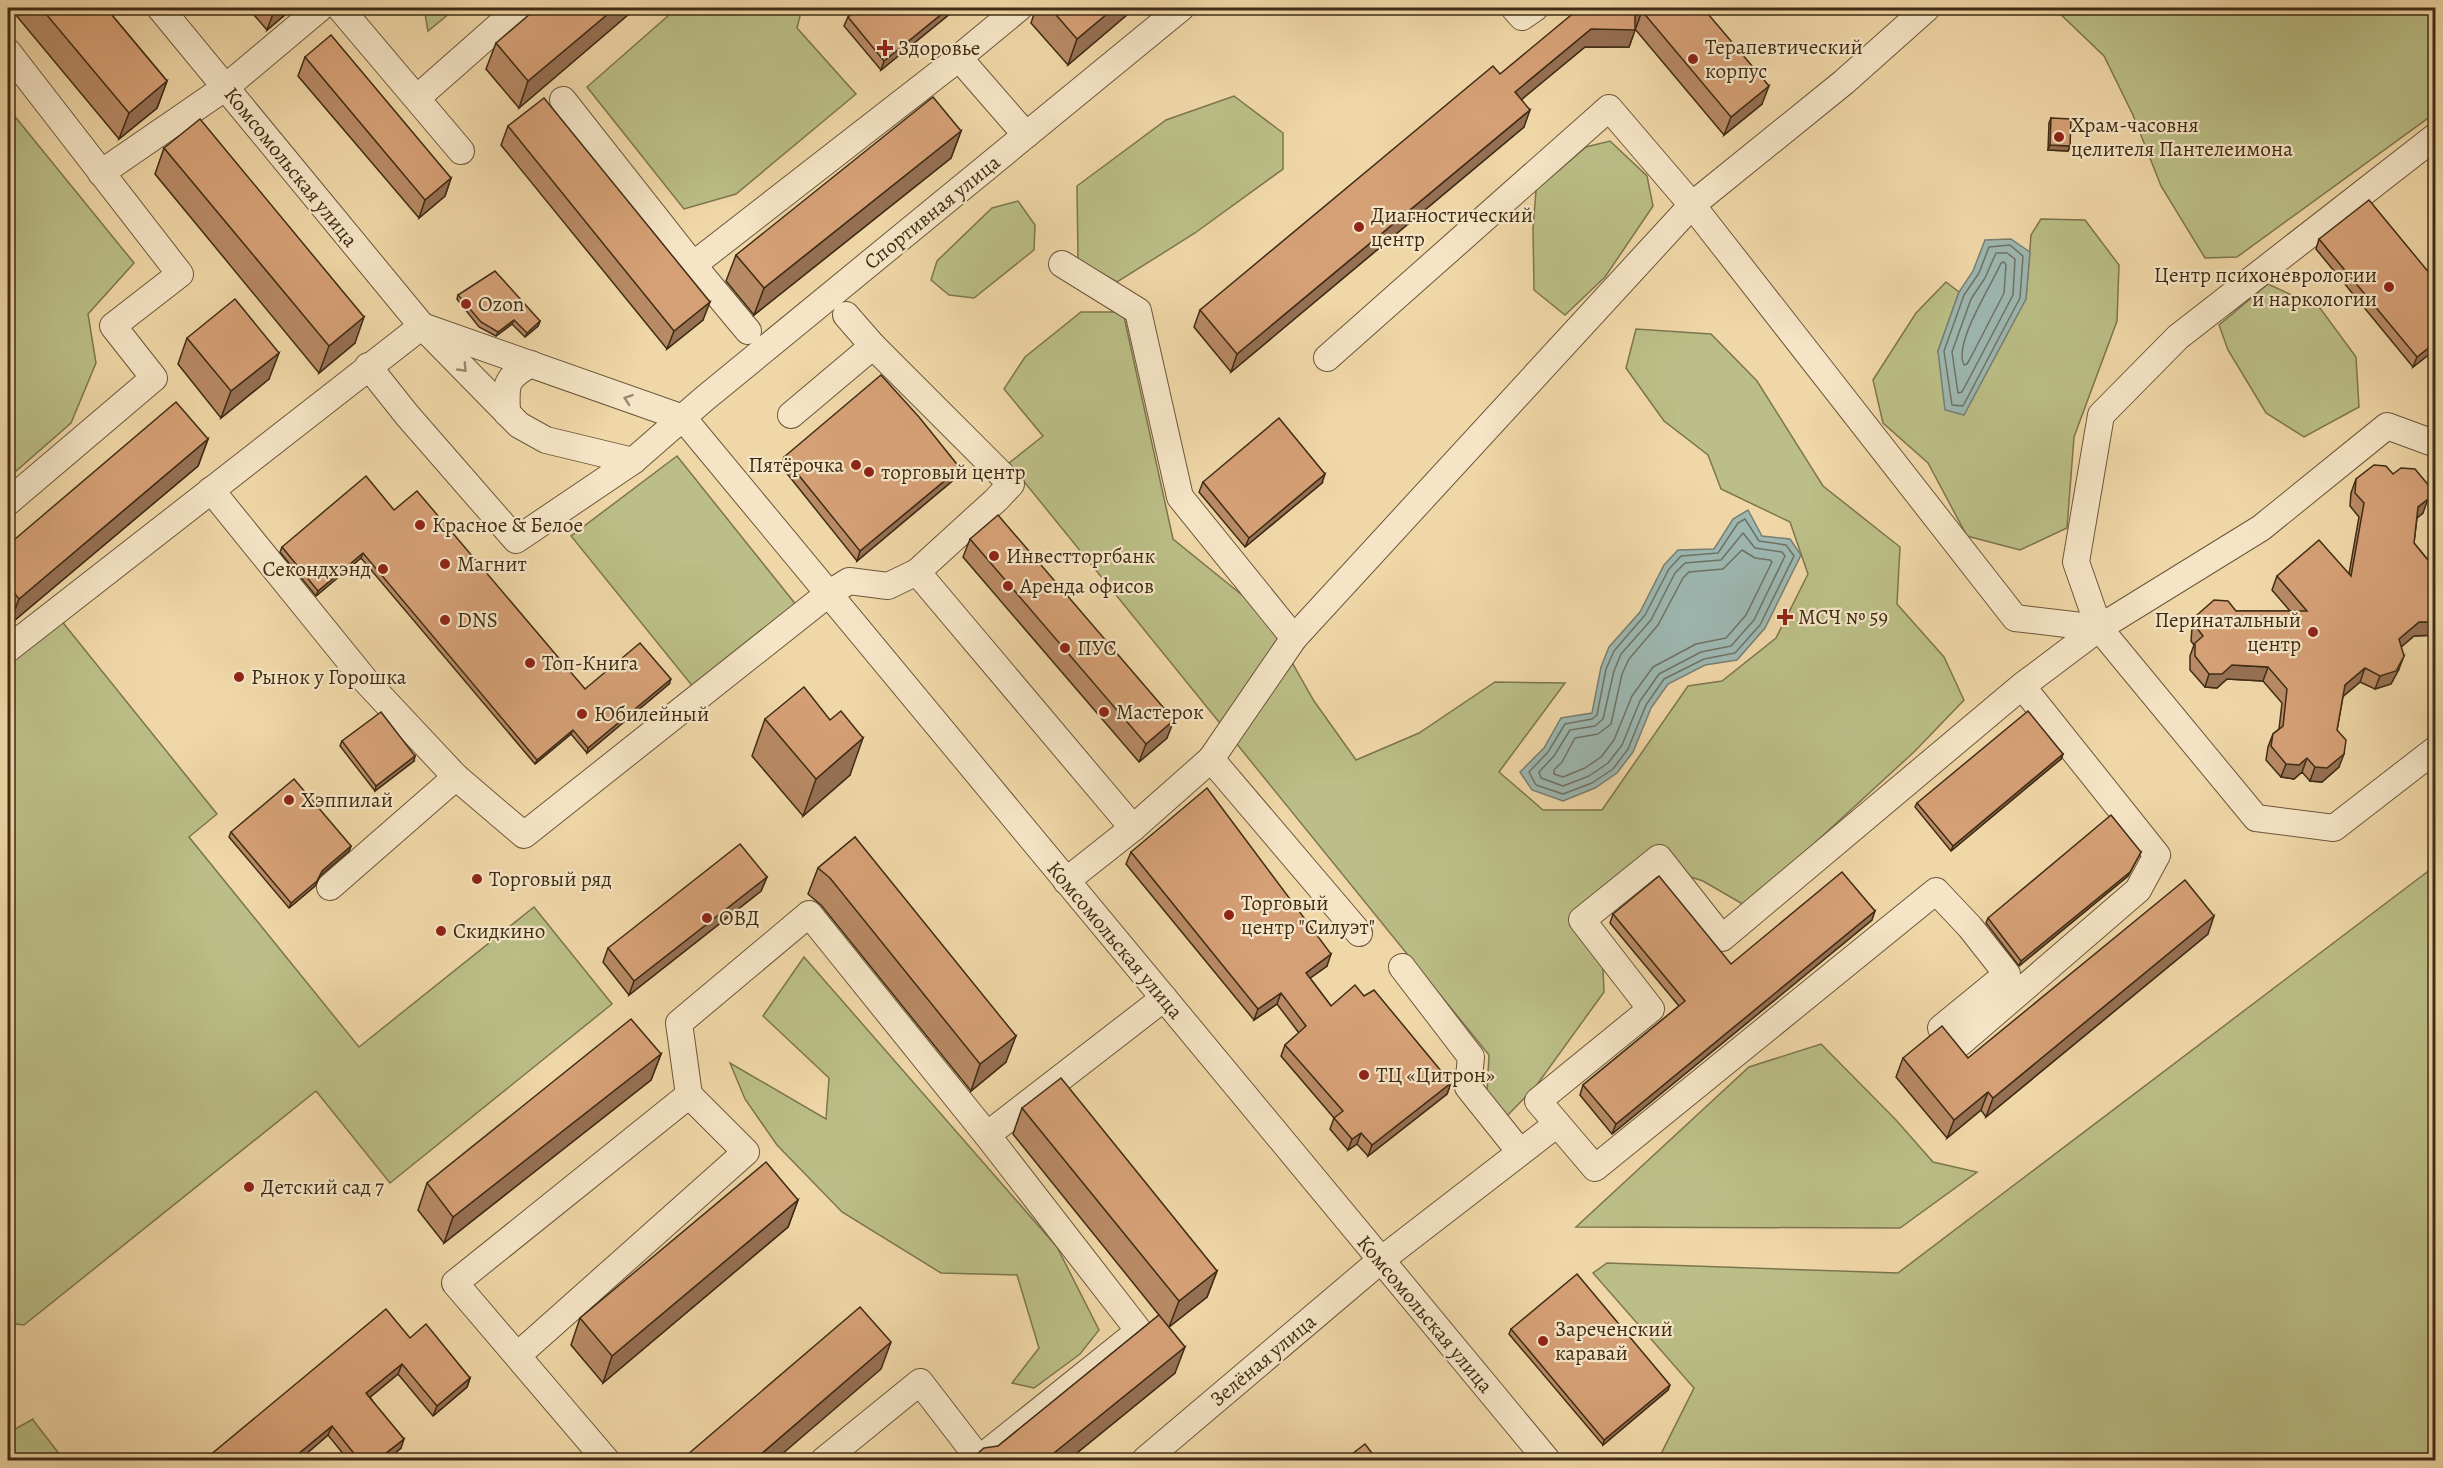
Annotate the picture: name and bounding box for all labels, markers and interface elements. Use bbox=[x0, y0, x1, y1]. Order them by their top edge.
place label: Терапевтический корпус bbox=[1705, 33, 1863, 85]
place label: Здоровье bbox=[898, 34, 980, 62]
marker: Здоровье bbox=[876, 39, 894, 57]
marker: Терапевтический корпус bbox=[1686, 52, 1700, 66]
street label: Комсомольская улица bbox=[218, 81, 364, 253]
place label: Храм-часовня целителя Пантелеимона bbox=[2071, 111, 2293, 163]
marker: Храм-часовня целителя Пантелеимона bbox=[2052, 130, 2066, 144]
street label: Спортивная улица bbox=[858, 148, 1006, 276]
place label: Диагностический центр bbox=[1371, 201, 1533, 253]
marker: Диагностический центр bbox=[1352, 220, 1366, 234]
place label: Центр психоневрологии и наркологии bbox=[2154, 261, 2377, 313]
marker: Центр психоневрологии и наркологии bbox=[2382, 280, 2396, 294]
place label: Ozon bbox=[478, 290, 524, 318]
marker: Ozon bbox=[459, 297, 473, 311]
one-way arrow bbox=[456, 361, 467, 371]
one-way arrow bbox=[623, 393, 634, 406]
place label: Пятёрочка bbox=[748, 451, 844, 479]
marker: Пятёрочка bbox=[849, 458, 863, 472]
place label: торговый центр bbox=[881, 458, 1026, 486]
marker: торговый центр bbox=[862, 465, 876, 479]
place label: Красное & Белое bbox=[432, 511, 583, 539]
marker: Красное & Белое bbox=[413, 518, 427, 532]
place label: Инвестторгбанк bbox=[1006, 542, 1155, 570]
marker: Инвестторгбанк bbox=[987, 549, 1001, 563]
place label: Магнит bbox=[457, 550, 527, 578]
place label: Секондхэнд bbox=[263, 555, 371, 583]
marker: Магнит bbox=[438, 557, 452, 571]
marker: Секондхэнд bbox=[376, 562, 390, 576]
place label: Аренда офисов bbox=[1019, 572, 1154, 600]
marker: Аренда офисов bbox=[1001, 579, 1015, 593]
place label: МСЧ № 59 bbox=[1798, 603, 1888, 631]
place label: DNS bbox=[457, 606, 498, 634]
place label: Перинатальный центр bbox=[2155, 606, 2301, 658]
marker: МСЧ № 59 bbox=[1776, 608, 1794, 626]
marker: DNS bbox=[438, 613, 452, 627]
marker: Перинатальный центр bbox=[2306, 625, 2320, 639]
place label: ПУС bbox=[1077, 634, 1117, 662]
marker: ПУС bbox=[1058, 641, 1072, 655]
place label: Топ-Книга bbox=[542, 649, 639, 677]
marker: Топ-Книга bbox=[523, 656, 537, 670]
place label: Рынок у Горошка bbox=[251, 663, 407, 691]
marker: Рынок у Горошка bbox=[232, 670, 246, 684]
place label: Мастерок bbox=[1116, 698, 1204, 726]
place label: Юбилейный bbox=[594, 700, 709, 728]
marker: Мастерок bbox=[1097, 705, 1111, 719]
marker: Юбилейный bbox=[575, 707, 589, 721]
place label: Хэппилай bbox=[301, 786, 393, 814]
marker: Хэппилай bbox=[282, 793, 296, 807]
street label: Комсомольская улица bbox=[1041, 855, 1190, 1025]
place label: Торговый ряд bbox=[489, 865, 612, 893]
marker: Торговый ряд bbox=[470, 872, 484, 886]
place label: Торговый центр "Силуэт" bbox=[1241, 889, 1375, 941]
place label: ОВД bbox=[719, 904, 760, 932]
marker: Торговый центр "Силуэт" bbox=[1222, 908, 1236, 922]
marker: ОВД bbox=[700, 911, 714, 925]
place label: Скидкино bbox=[453, 917, 545, 945]
marker: Скидкино bbox=[434, 924, 448, 938]
place label: ТЦ «Цитрон» bbox=[1376, 1061, 1495, 1089]
marker: ТЦ «Цитрон» bbox=[1357, 1068, 1371, 1082]
place label: Детский сад 7 bbox=[261, 1173, 384, 1201]
marker: Детский сад 7 bbox=[242, 1180, 256, 1194]
street label: Комсомольская улица bbox=[1351, 1229, 1500, 1399]
street label: Зелёная улица bbox=[1204, 1307, 1322, 1413]
place label: Зареченский каравай bbox=[1555, 1315, 1673, 1367]
marker: Зареченский каравай bbox=[1536, 1334, 1550, 1348]

